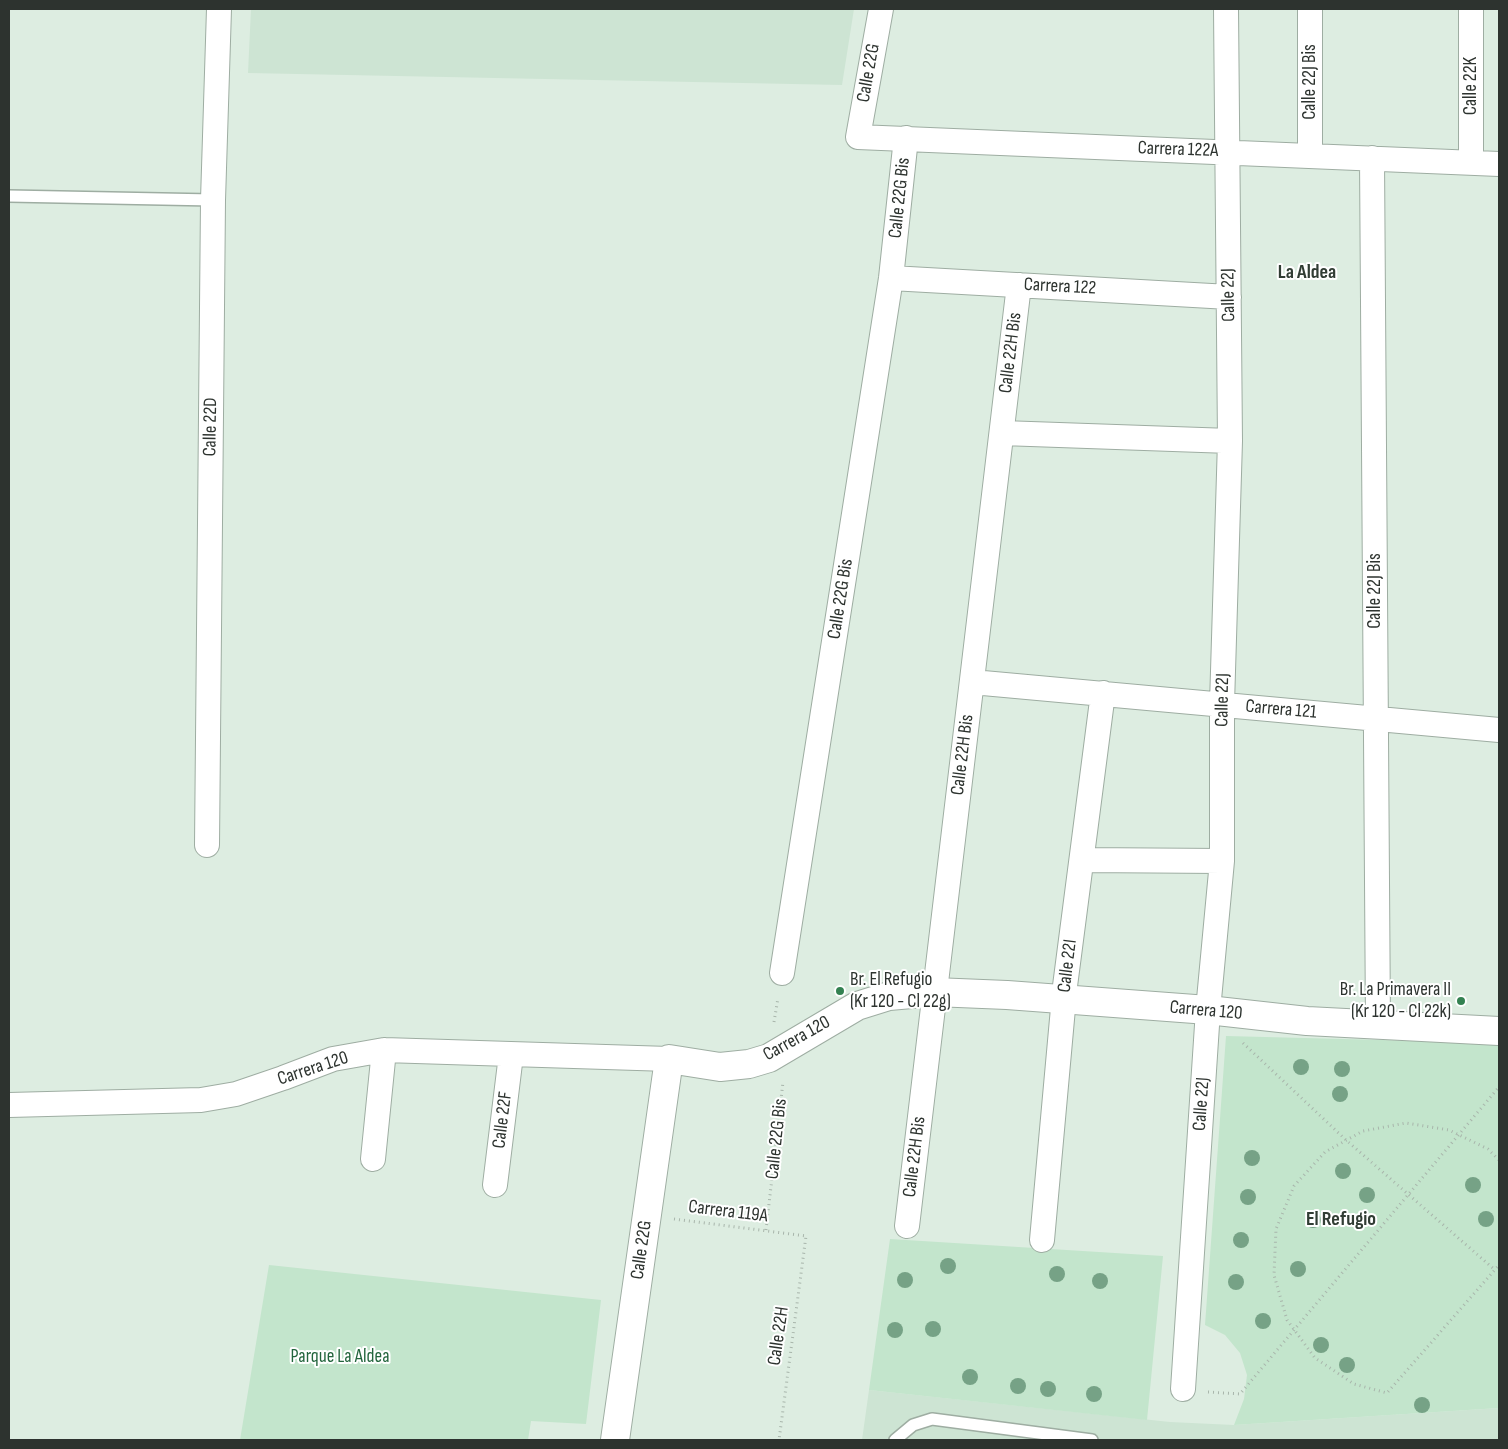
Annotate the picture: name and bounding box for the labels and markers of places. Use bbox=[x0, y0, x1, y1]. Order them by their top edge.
place label: Br. El Refugio (Kr 120 - Cl 22g) bbox=[850, 969, 951, 1013]
place label: Br. La Primavera II (Kr 120 - Cl 22k) bbox=[1340, 979, 1451, 1023]
marker: Br. El Refugio (Kr 120 - Cl 22g) bbox=[834, 985, 846, 997]
marker: Br. La Primavera II (Kr 120 - Cl 22k) bbox=[1455, 995, 1467, 1007]

